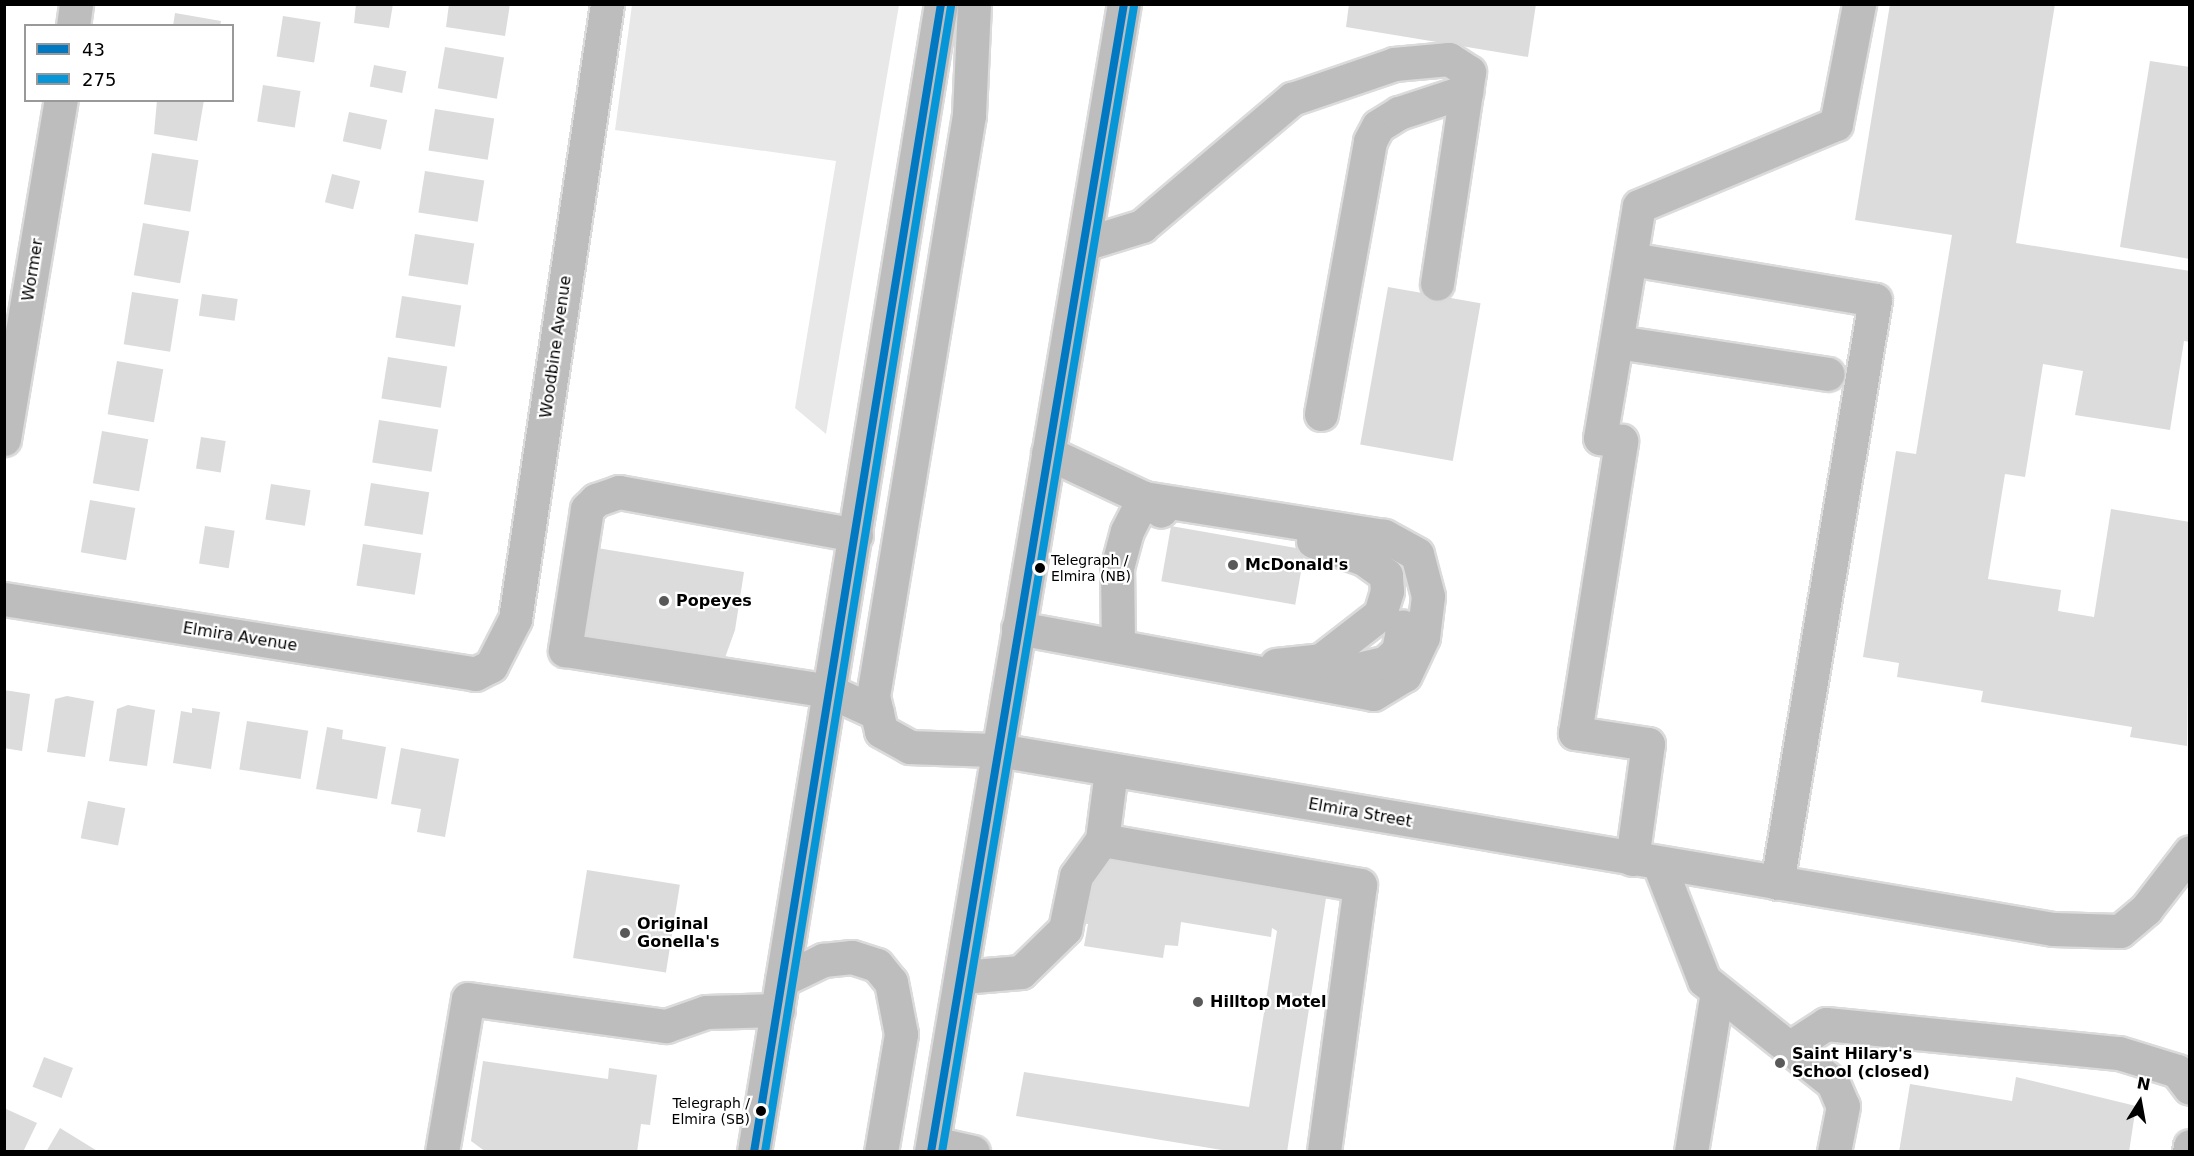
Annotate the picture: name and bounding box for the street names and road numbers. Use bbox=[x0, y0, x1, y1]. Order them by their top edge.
street label: Wormer bbox=[19, 237, 47, 303]
street label: Woodbine Avenue bbox=[536, 274, 576, 420]
street label: Elmira Avenue bbox=[181, 618, 299, 656]
street label: Elmira Street bbox=[1307, 794, 1413, 832]

